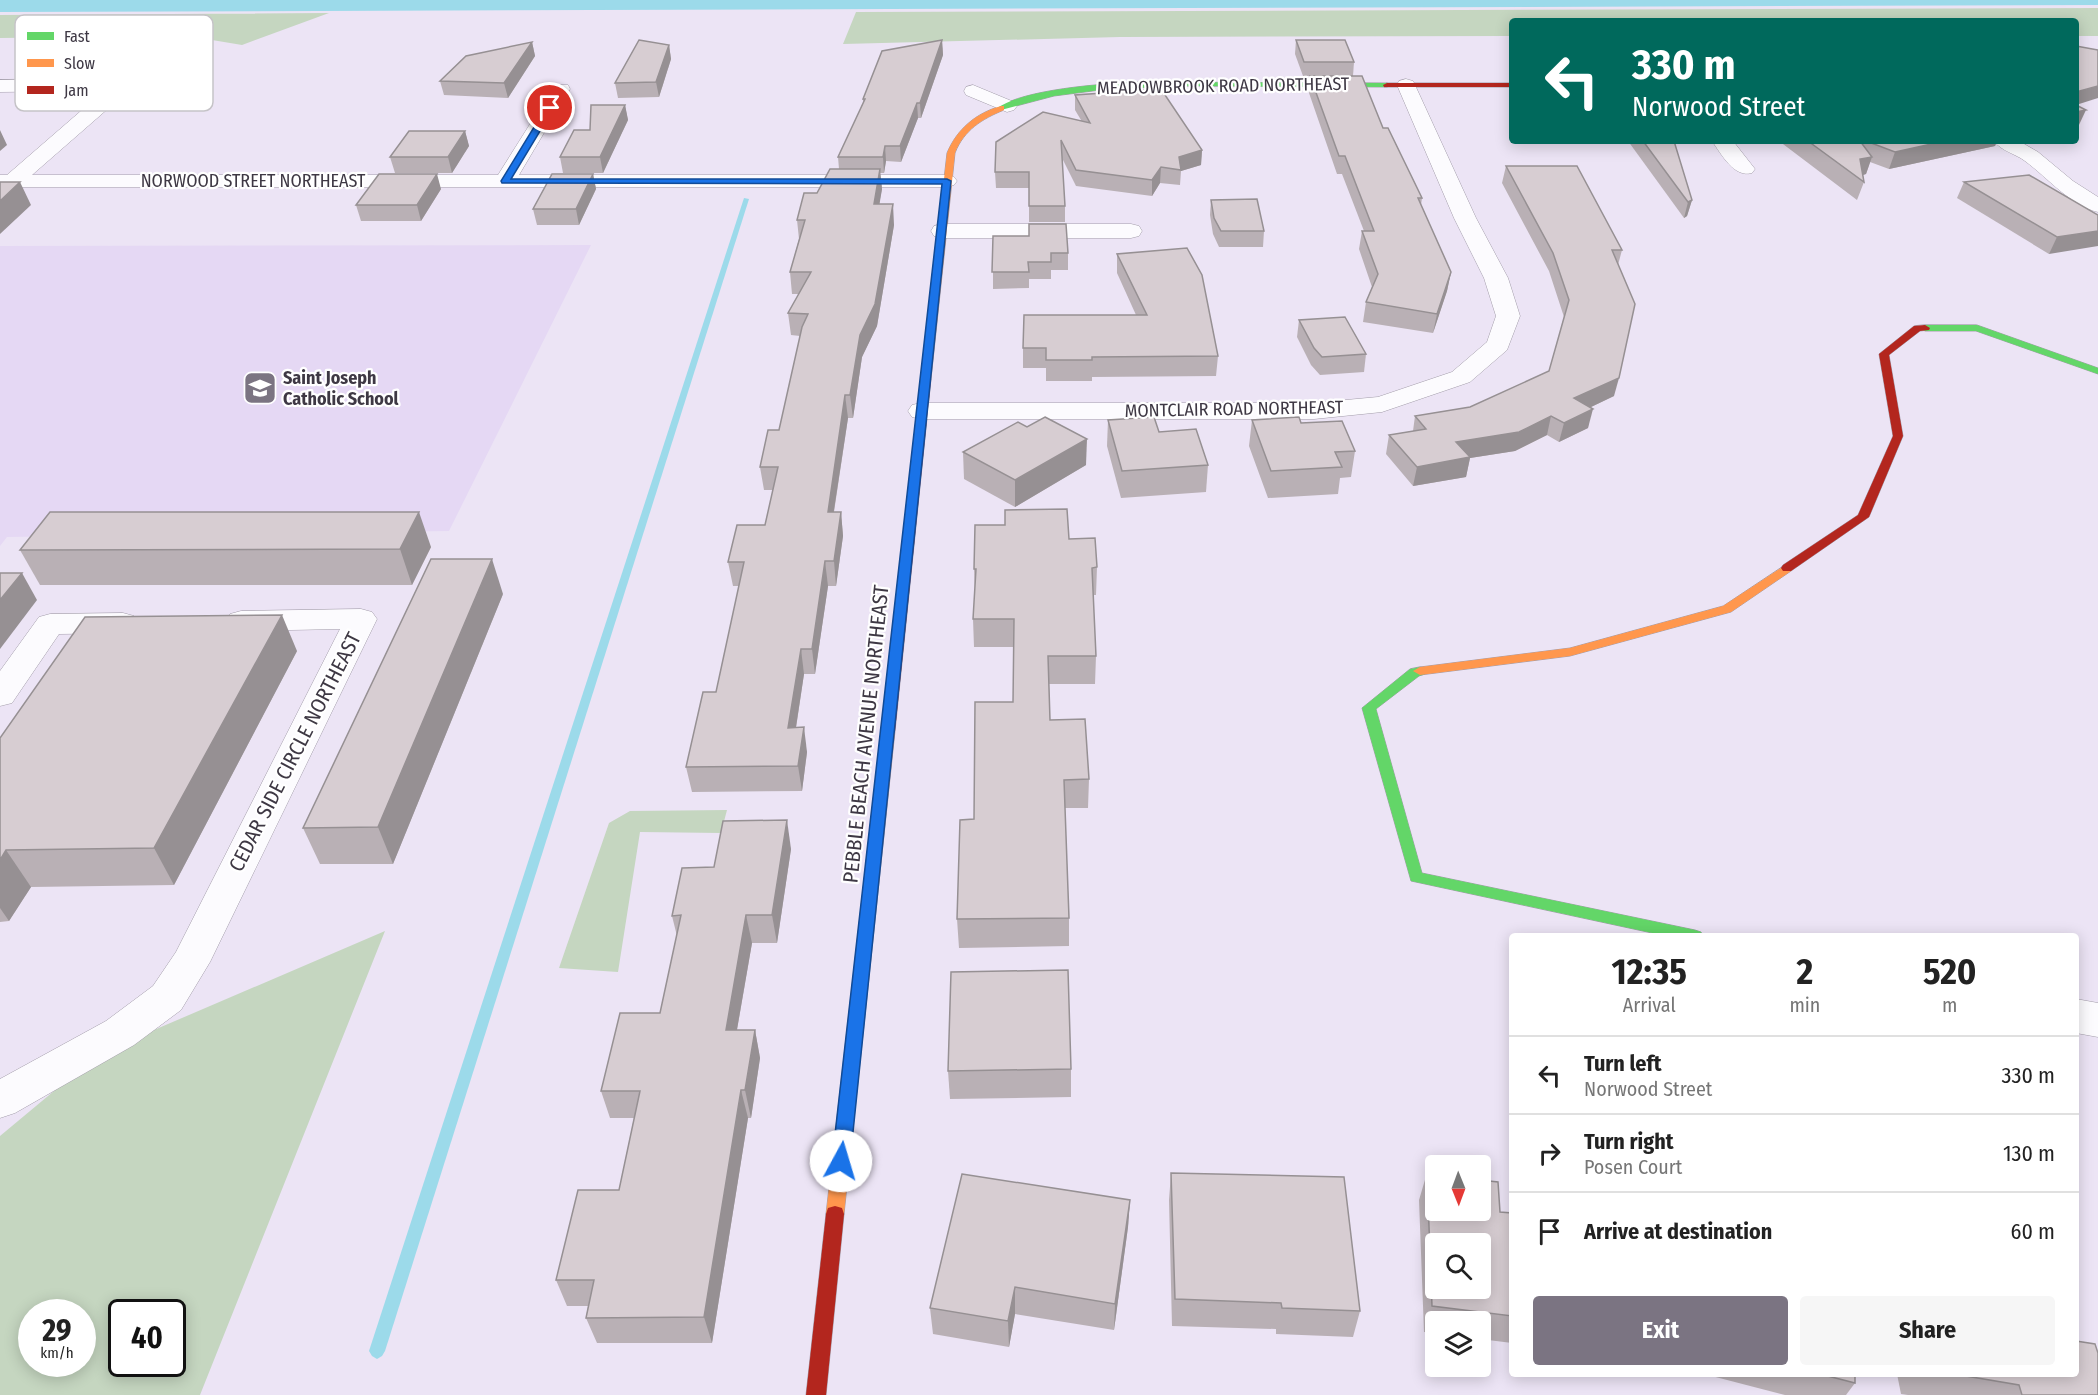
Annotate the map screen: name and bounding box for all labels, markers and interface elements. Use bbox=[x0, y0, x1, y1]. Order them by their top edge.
legend bbox=[15, 15, 213, 111]
text: Fast bbox=[64, 27, 91, 46]
text: 330 m bbox=[1632, 40, 1735, 90]
icon: left bbox=[1533, 42, 1611, 120]
text: Slow bbox=[64, 54, 95, 73]
street label: MEADOWBROOK ROAD NORTHEAST bbox=[1097, 73, 1350, 99]
text: Jam bbox=[64, 81, 89, 100]
pin bbox=[524, 82, 575, 133]
icon: arrive bbox=[533, 91, 566, 124]
text: Norwood Street bbox=[1632, 91, 1805, 123]
street label: NORWOOD STREET NORTHEAST bbox=[141, 170, 366, 192]
place label: Saint Joseph Catholic School bbox=[283, 367, 399, 410]
school or university icon: Saint Joseph Catholic School bbox=[242, 370, 278, 406]
street label: MONTCLAIR ROAD NORTHEAST bbox=[1125, 396, 1344, 422]
street label: PEBBLE BEACH AVENUE NORTHEAST bbox=[837, 583, 895, 884]
street label: CEDAR SIDE CIRCLE NORTHEAST bbox=[223, 628, 367, 876]
text: 12:35 bbox=[1612, 950, 1687, 994]
text: 2 bbox=[1797, 950, 1813, 994]
text: 520 bbox=[1923, 950, 1976, 994]
text: Arrival bbox=[1623, 993, 1676, 1017]
text: min bbox=[1789, 993, 1820, 1017]
text: m bbox=[1942, 993, 1957, 1017]
text: Turn left bbox=[1584, 1050, 1662, 1077]
icon: left bbox=[1533, 1059, 1566, 1092]
text: 330 m bbox=[2002, 1062, 2055, 1089]
text: Norwood Street bbox=[1584, 1077, 1712, 1101]
text: Turn right bbox=[1584, 1128, 1673, 1155]
position arrow bbox=[809, 1129, 873, 1193]
icon: right bbox=[1533, 1137, 1566, 1170]
text: 130 m bbox=[2003, 1140, 2055, 1167]
north arrow bbox=[1425, 1155, 1491, 1221]
map controls bbox=[1425, 1155, 1491, 1377]
text: Posen Court bbox=[1584, 1155, 1682, 1179]
icon: arrive bbox=[1533, 1215, 1566, 1248]
text: Arrive at destination bbox=[1584, 1218, 1772, 1245]
text: 60 m bbox=[2011, 1218, 2055, 1245]
button: search bbox=[1425, 1233, 1491, 1299]
button: Exit bbox=[1533, 1296, 1788, 1365]
button: Share bbox=[1800, 1296, 2055, 1365]
speed limit sign: 40 bbox=[108, 1299, 186, 1377]
button: layers bbox=[1425, 1311, 1491, 1377]
text: 29 bbox=[42, 1313, 72, 1349]
text: km/h bbox=[40, 1344, 74, 1362]

